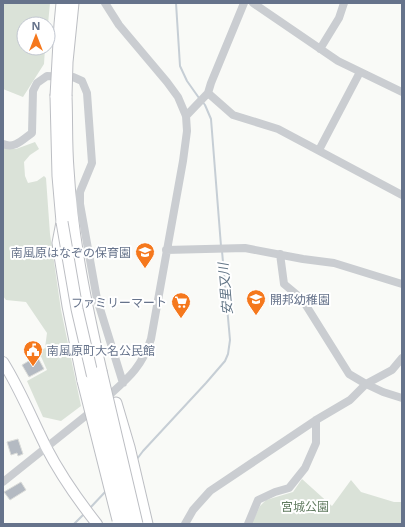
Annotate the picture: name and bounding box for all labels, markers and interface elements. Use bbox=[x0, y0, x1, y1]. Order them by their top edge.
north arrow bbox=[16, 16, 56, 56]
text: N bbox=[32, 18, 40, 33]
school or university icon: 南風原はなぞの保育園 bbox=[134, 241, 156, 269]
place label: 南風原はなぞの保育園 bbox=[11, 244, 131, 261]
water label: 安里又川 bbox=[214, 260, 236, 316]
school or university icon: 開邦幼稚園 bbox=[245, 288, 267, 316]
supermarket icon: ファミリーマート bbox=[170, 291, 192, 319]
place label: 開邦幼稚園 bbox=[270, 291, 330, 308]
place label: ファミリーマート bbox=[71, 294, 167, 311]
public building icon: 南風原町大名公民館 bbox=[22, 339, 44, 367]
place label: 南風原町大名公民館 bbox=[47, 342, 155, 359]
park label: 宮城公園 bbox=[281, 498, 329, 515]

